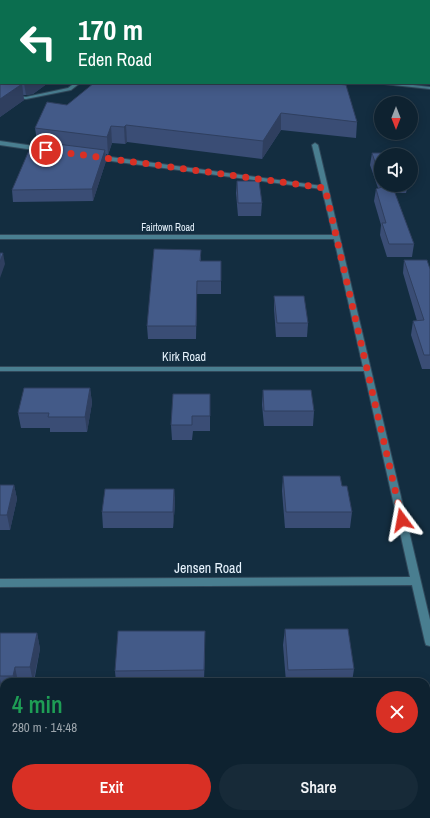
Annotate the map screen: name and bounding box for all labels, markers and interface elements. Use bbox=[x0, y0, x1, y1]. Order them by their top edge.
text: 170 m bbox=[78, 11, 143, 49]
icon: left bbox=[12, 16, 64, 68]
text: Eden Road bbox=[78, 47, 152, 72]
north arrow bbox=[374, 96, 418, 140]
map controls bbox=[374, 96, 418, 192]
pin bbox=[29, 133, 63, 167]
icon: arrive bbox=[35, 139, 57, 161]
button: sound bbox=[374, 148, 418, 192]
street label: Fairtown Road bbox=[141, 221, 195, 234]
street label: Kirk Road bbox=[162, 349, 206, 365]
position arrow bbox=[381, 499, 423, 541]
street label: Jensen Road bbox=[174, 559, 242, 577]
text: 4 min bbox=[12, 688, 63, 720]
button: close bbox=[376, 691, 418, 733]
text: 280 m · 14:48 bbox=[12, 719, 77, 736]
button: Exit bbox=[12, 764, 211, 810]
button: Share bbox=[219, 764, 418, 810]

